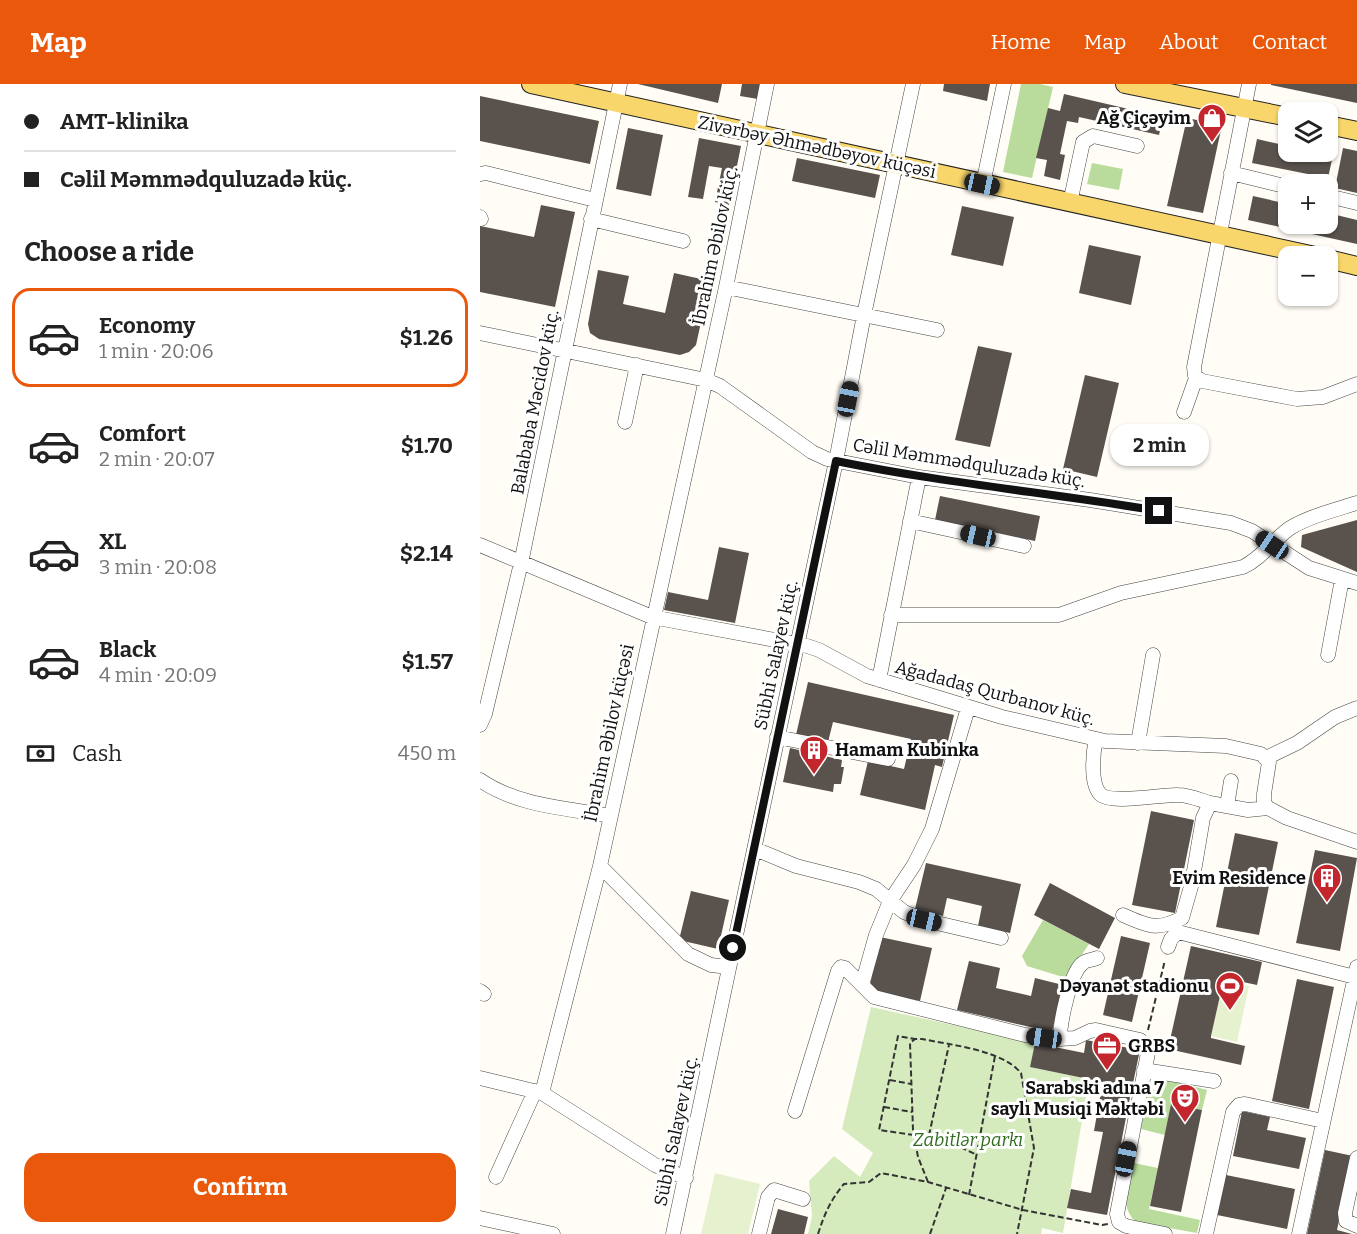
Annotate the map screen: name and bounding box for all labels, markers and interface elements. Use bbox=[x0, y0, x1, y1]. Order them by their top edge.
text: Map bbox=[30, 26, 87, 59]
text: Home bbox=[991, 29, 1051, 55]
text: Map bbox=[1084, 29, 1126, 55]
text: About bbox=[1159, 29, 1219, 55]
text: Contact bbox=[1252, 29, 1327, 55]
shop icon: Ağ Çiçəyim bbox=[1196, 102, 1228, 144]
map controls bbox=[1278, 102, 1338, 306]
button: layers bbox=[1278, 102, 1338, 162]
place label: Ağ Çiçəyim bbox=[1097, 107, 1191, 129]
text: AMT-klinika bbox=[60, 108, 189, 135]
street label: Zivərbəy Əhmədbəyov küçəsi bbox=[696, 111, 938, 183]
street label: İbrahim Əbilov küç. bbox=[687, 165, 743, 327]
text: Cəlil Məmmədquluzadə küç. bbox=[60, 166, 352, 193]
car bbox=[963, 171, 1001, 197]
button: + bbox=[1278, 174, 1338, 234]
text: Choose a ride bbox=[24, 236, 194, 268]
button: − bbox=[1278, 246, 1338, 306]
street label: Balababa Məcidov küç. bbox=[506, 308, 564, 496]
icon: car bbox=[27, 311, 81, 365]
text: Economy bbox=[99, 312, 195, 339]
text: $1.26 bbox=[400, 324, 453, 351]
text: 1 min · 20:06 bbox=[99, 339, 214, 363]
car bbox=[836, 380, 860, 418]
icon: car bbox=[27, 419, 81, 473]
text: Comfort bbox=[99, 420, 186, 447]
callout: 2 min bbox=[1110, 424, 1208, 466]
text: $1.70 bbox=[401, 432, 453, 459]
text: 2 min bbox=[1133, 433, 1186, 457]
street label: Cəlil Məmmədquluzadə küç. bbox=[851, 434, 1087, 492]
text: 2 min · 20:07 bbox=[99, 447, 215, 471]
route end bbox=[1145, 497, 1172, 524]
car bbox=[958, 523, 998, 549]
icon: car bbox=[27, 527, 81, 581]
car bbox=[1252, 527, 1292, 563]
text: XL bbox=[99, 528, 126, 555]
text: $2.14 bbox=[400, 540, 453, 567]
text: 3 min · 20:08 bbox=[99, 555, 217, 579]
street label: Sübhi Salayev küç. bbox=[749, 578, 803, 732]
icon: car bbox=[27, 635, 81, 689]
text: Black bbox=[99, 636, 156, 663]
street label: İbrahim Əbilov küçəsi bbox=[579, 642, 639, 824]
text: $1.57 bbox=[402, 648, 453, 675]
street label: Ağadadaş Qurbanov küç. bbox=[893, 656, 1097, 730]
text: 4 min · 20:09 bbox=[99, 663, 217, 687]
building icon: Hamam Kubinka bbox=[798, 734, 830, 776]
icon: cash bbox=[24, 737, 57, 770]
place label: Hamam Kubinka bbox=[835, 739, 979, 761]
text: Cash bbox=[72, 740, 122, 767]
text: 450 m bbox=[398, 741, 456, 765]
building icon: Evim Residence bbox=[1311, 862, 1343, 904]
place label: Evim Residence bbox=[1172, 867, 1306, 889]
car bbox=[904, 907, 944, 933]
route start bbox=[719, 934, 746, 961]
sports icon: Dəyanət stadionu bbox=[1214, 970, 1246, 1012]
place label: Dəyanət stadionu bbox=[1059, 975, 1210, 997]
car bbox=[1025, 1027, 1063, 1049]
office icon: GRBS bbox=[1091, 1030, 1123, 1072]
place label: GRBS bbox=[1128, 1035, 1176, 1057]
street label: Sübhi Salayev küç. bbox=[649, 1054, 703, 1208]
place label: Sarabski adına 7 saylı Musiqi Məktəbi bbox=[991, 1077, 1164, 1120]
theatre icon: Sarabski adına 7 saylı Musiqi Məktəbi bbox=[1169, 1082, 1201, 1124]
park label: Zabitlər parkı bbox=[913, 1129, 1023, 1151]
car bbox=[1114, 1140, 1138, 1178]
button: Confirm bbox=[24, 1153, 456, 1222]

